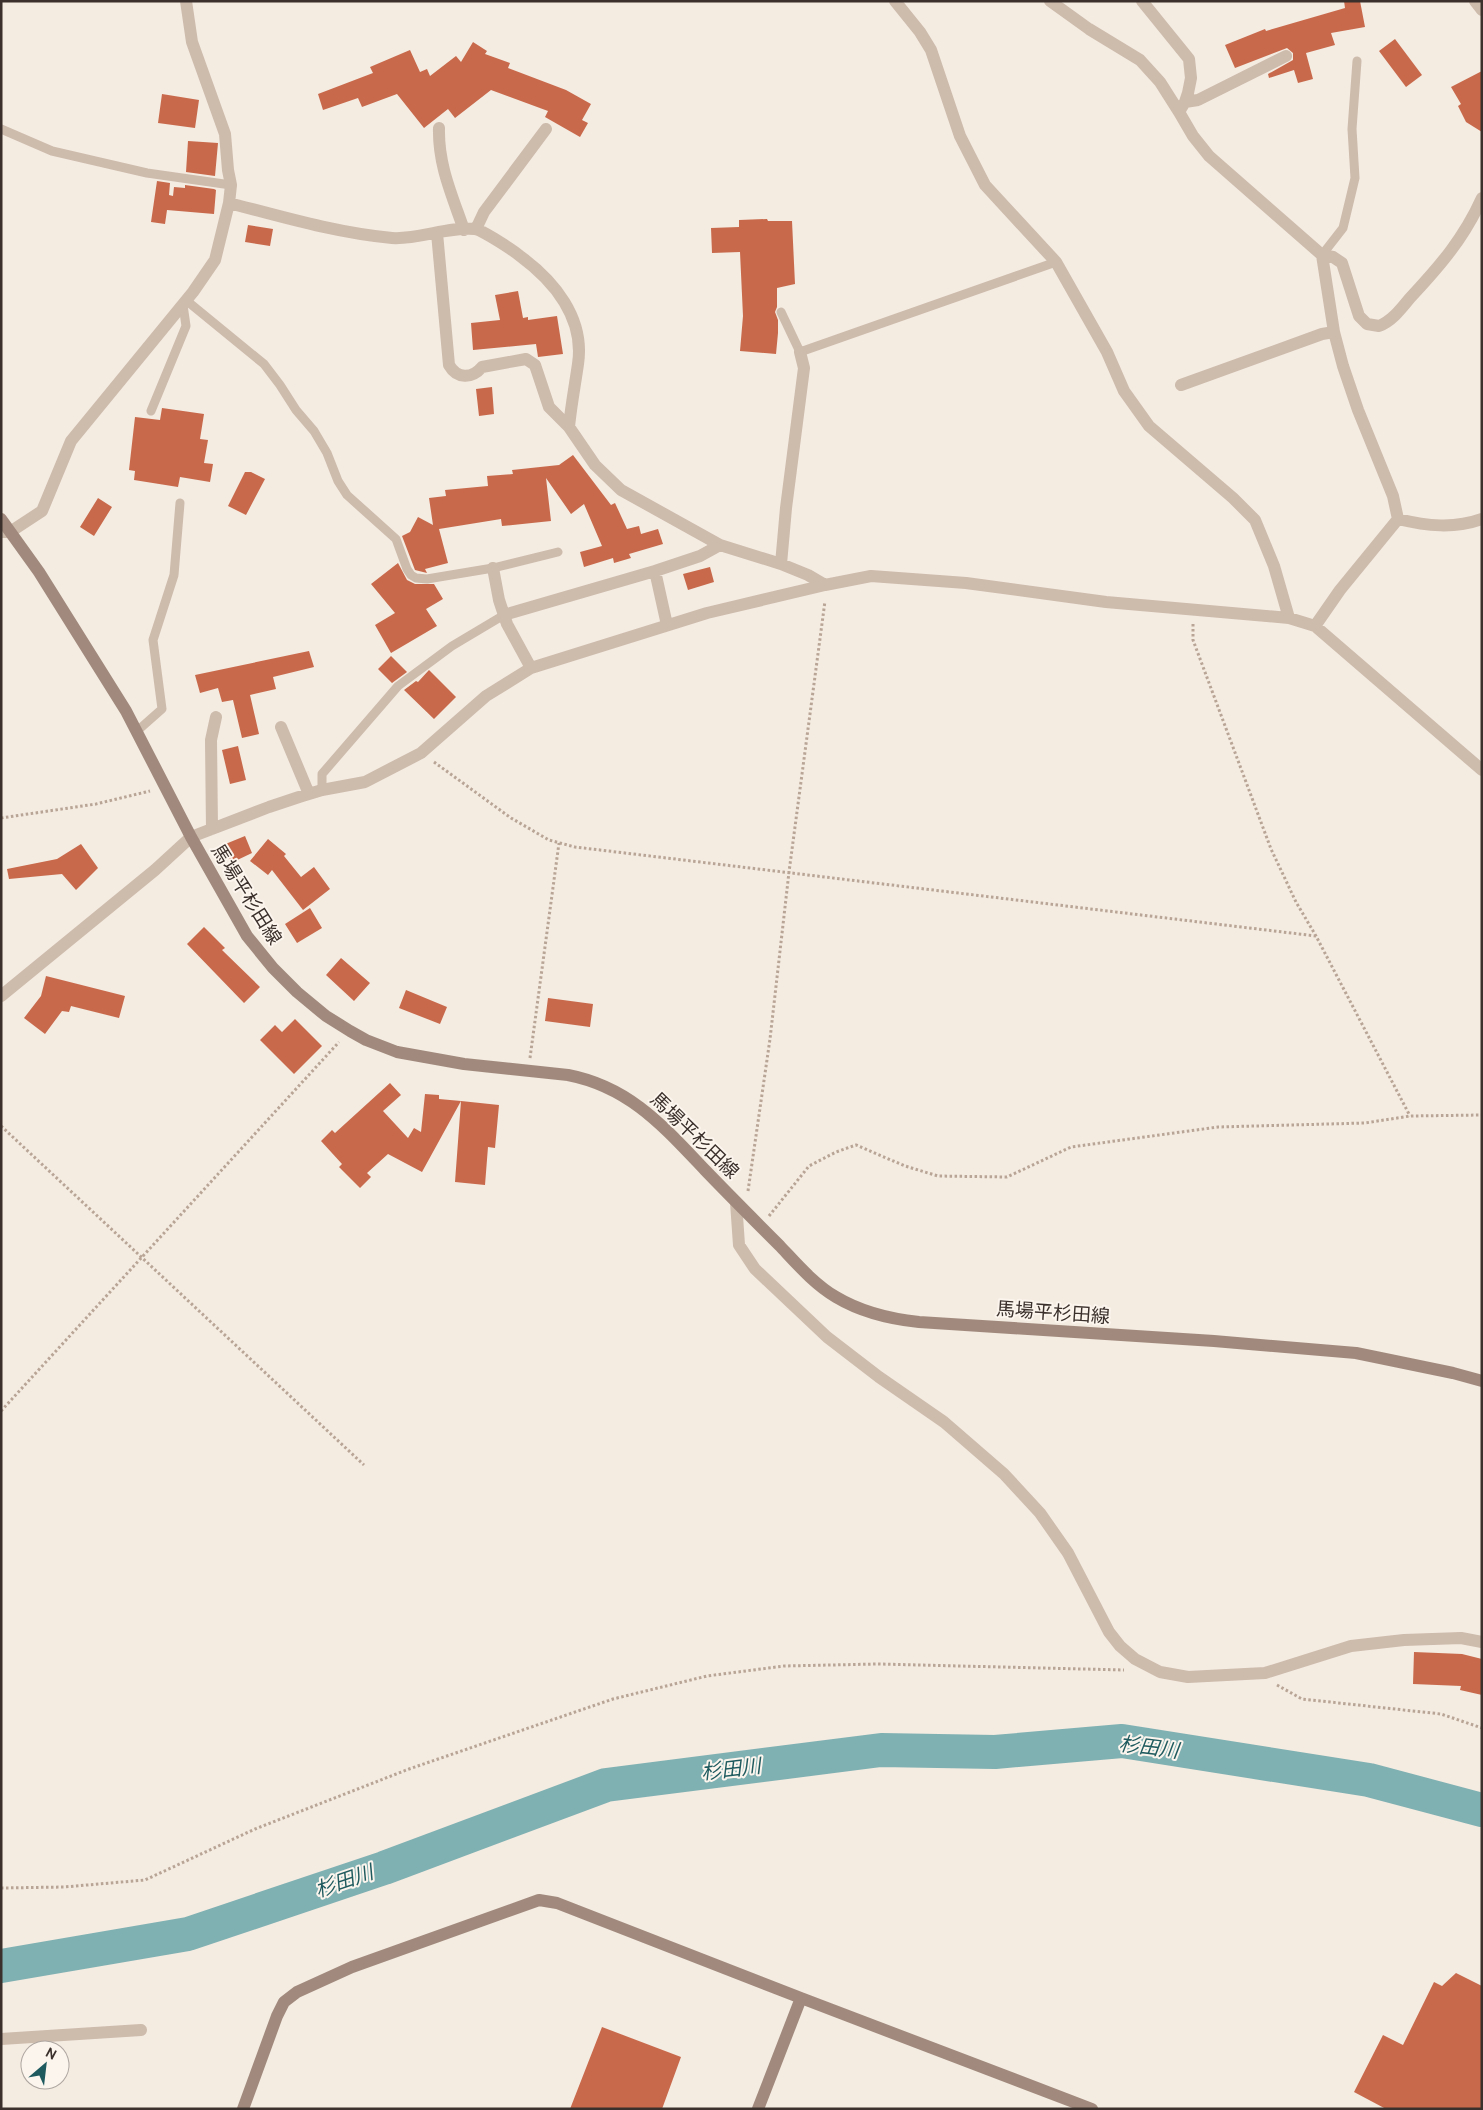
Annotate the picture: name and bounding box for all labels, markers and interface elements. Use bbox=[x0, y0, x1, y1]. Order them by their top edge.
street label: 馬場平杉田線 bbox=[207, 840, 287, 949]
street label: 馬場平杉田線 bbox=[646, 1087, 744, 1183]
street label: 馬場平杉田線 bbox=[995, 1297, 1111, 1328]
water label: 杉田川 bbox=[1118, 1731, 1182, 1763]
water label: 杉田川 bbox=[700, 1753, 764, 1785]
water label: 杉田川 bbox=[312, 1859, 378, 1902]
north arrow bbox=[20, 2040, 70, 2090]
text: N bbox=[43, 2043, 60, 2064]

